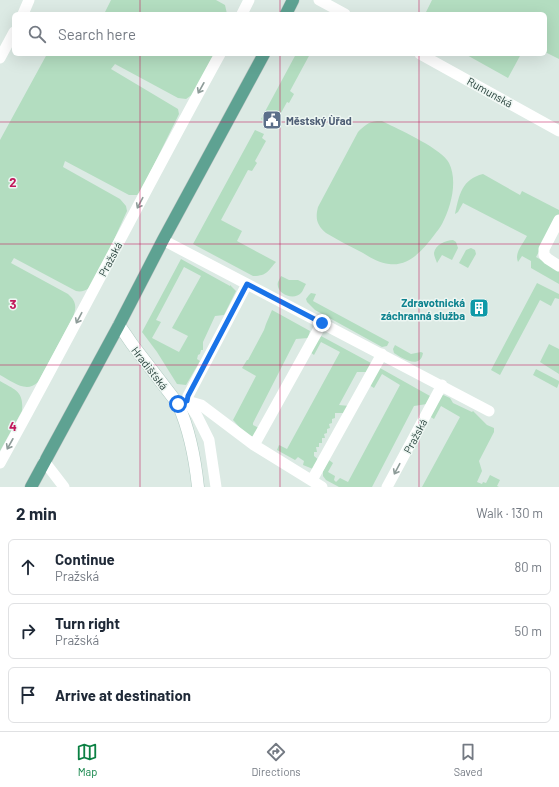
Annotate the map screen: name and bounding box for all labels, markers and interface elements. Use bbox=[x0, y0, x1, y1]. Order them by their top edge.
search box bbox=[12, 12, 547, 56]
icon: search bbox=[26, 23, 48, 45]
text: Search here bbox=[58, 25, 136, 43]
street label: Rumunská bbox=[465, 74, 515, 110]
one-way arrow bbox=[197, 82, 204, 94]
public building icon: Městský Ùřad bbox=[261, 109, 283, 131]
place label: Městský Ùřad bbox=[286, 114, 352, 127]
text: 2 bbox=[9, 174, 17, 190]
one-way arrow bbox=[135, 197, 143, 209]
street label: Pražská bbox=[95, 239, 125, 279]
text: 3 bbox=[9, 296, 17, 312]
place label: Zdravotnická záchranná služba bbox=[381, 296, 465, 322]
building icon: Zdravotnická záchranná služba bbox=[468, 297, 490, 319]
one-way arrow bbox=[74, 311, 82, 323]
route end bbox=[313, 314, 331, 332]
street label: Hradišťská bbox=[129, 344, 171, 392]
route start bbox=[169, 395, 187, 413]
street label: Pražská bbox=[400, 416, 430, 456]
text: 4 bbox=[9, 418, 17, 434]
one-way arrow bbox=[6, 438, 14, 450]
one-way arrow bbox=[393, 463, 400, 475]
text: 2 min bbox=[16, 503, 57, 523]
text: Walk · 130 m bbox=[476, 505, 543, 521]
text: Continue bbox=[55, 550, 115, 568]
icon: ahead bbox=[17, 556, 39, 578]
text: 80 m bbox=[515, 559, 542, 575]
text: Pražská bbox=[55, 568, 99, 584]
text: Turn right bbox=[55, 614, 120, 632]
icon: right bbox=[17, 620, 39, 642]
text: 50 m bbox=[515, 623, 542, 639]
text: Pražská bbox=[55, 632, 99, 648]
icon: arrive bbox=[17, 684, 39, 706]
text: Arrive at destination bbox=[55, 686, 191, 704]
tab: Map bbox=[76, 741, 98, 778]
tab: Directions bbox=[251, 741, 301, 778]
tab: Saved bbox=[454, 741, 483, 778]

